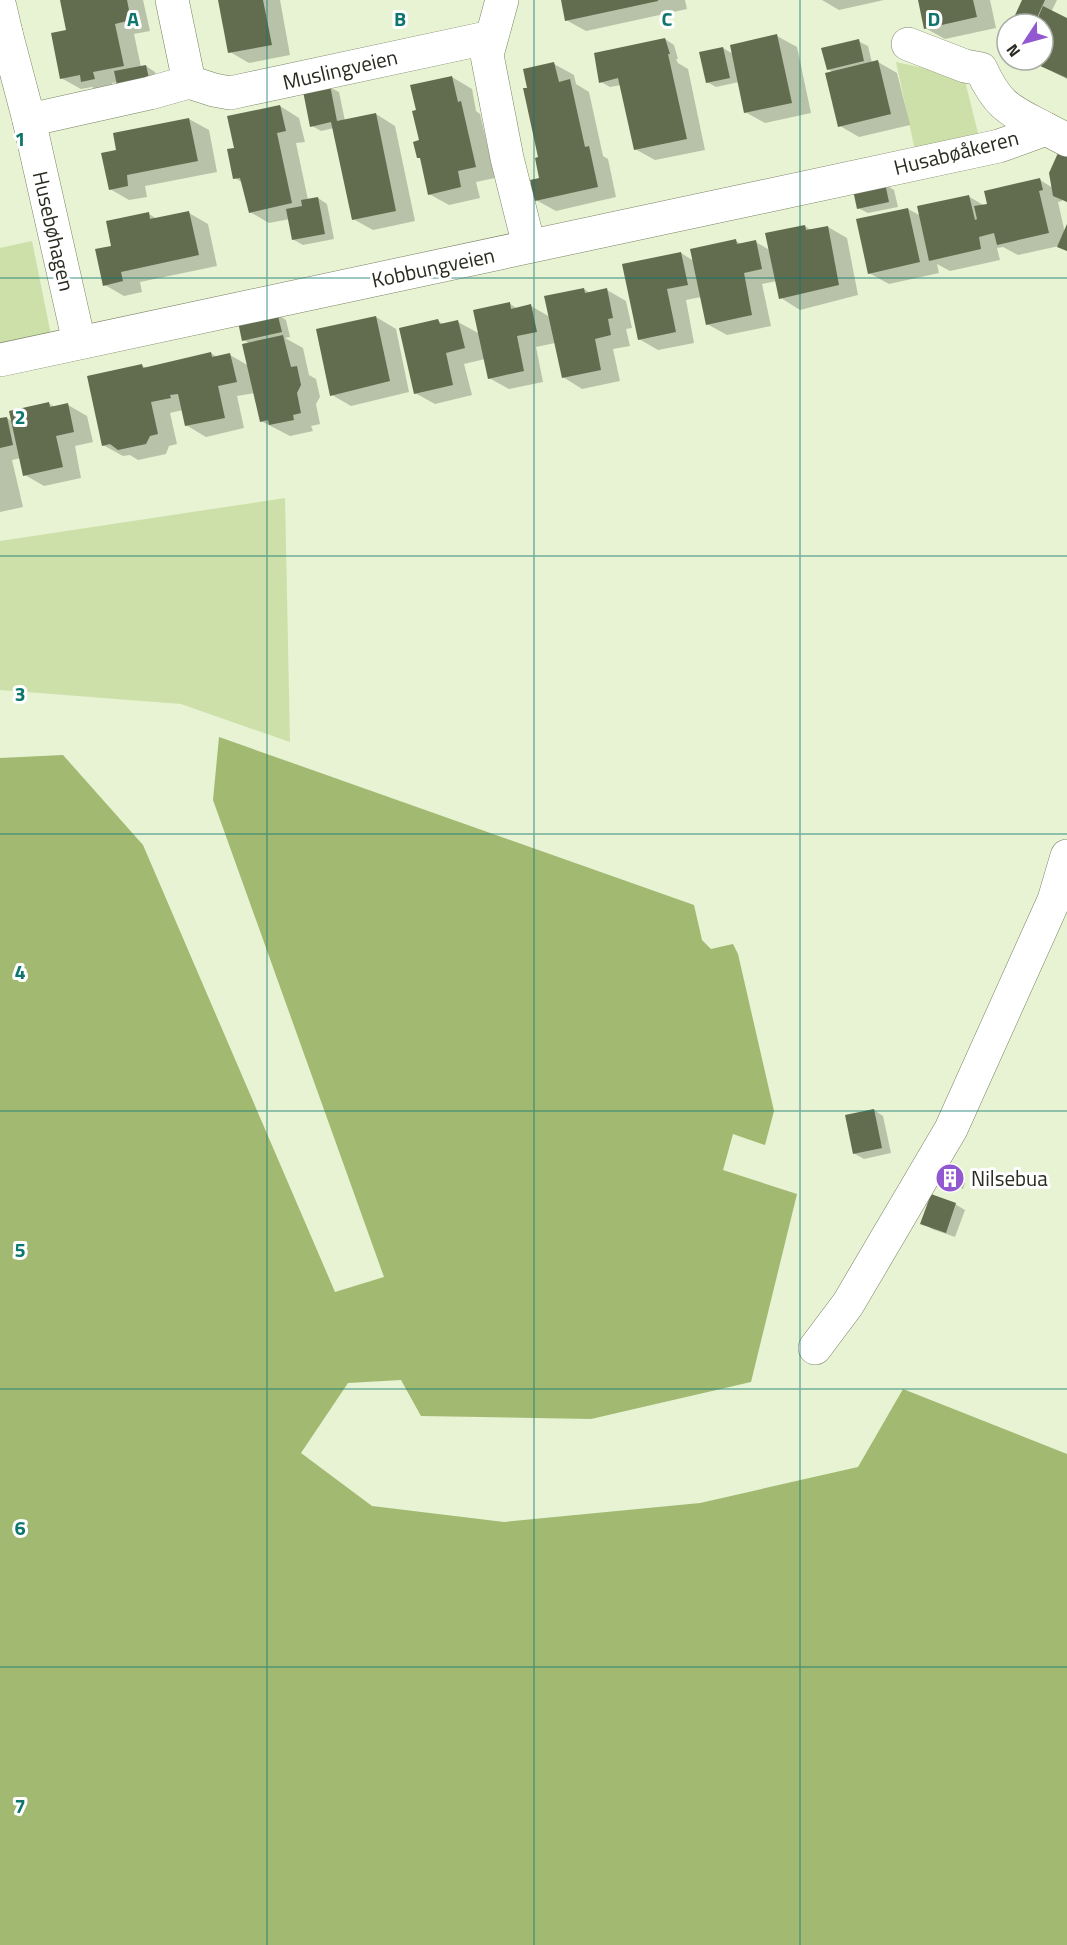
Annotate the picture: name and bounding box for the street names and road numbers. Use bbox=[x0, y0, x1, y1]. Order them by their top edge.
street label: Muslingveien bbox=[279, 40, 401, 98]
street label: Husabøåkeren bbox=[890, 121, 1022, 183]
street label: Husebøhagen bbox=[25, 168, 83, 294]
street label: Kobbungveien bbox=[369, 238, 497, 296]

